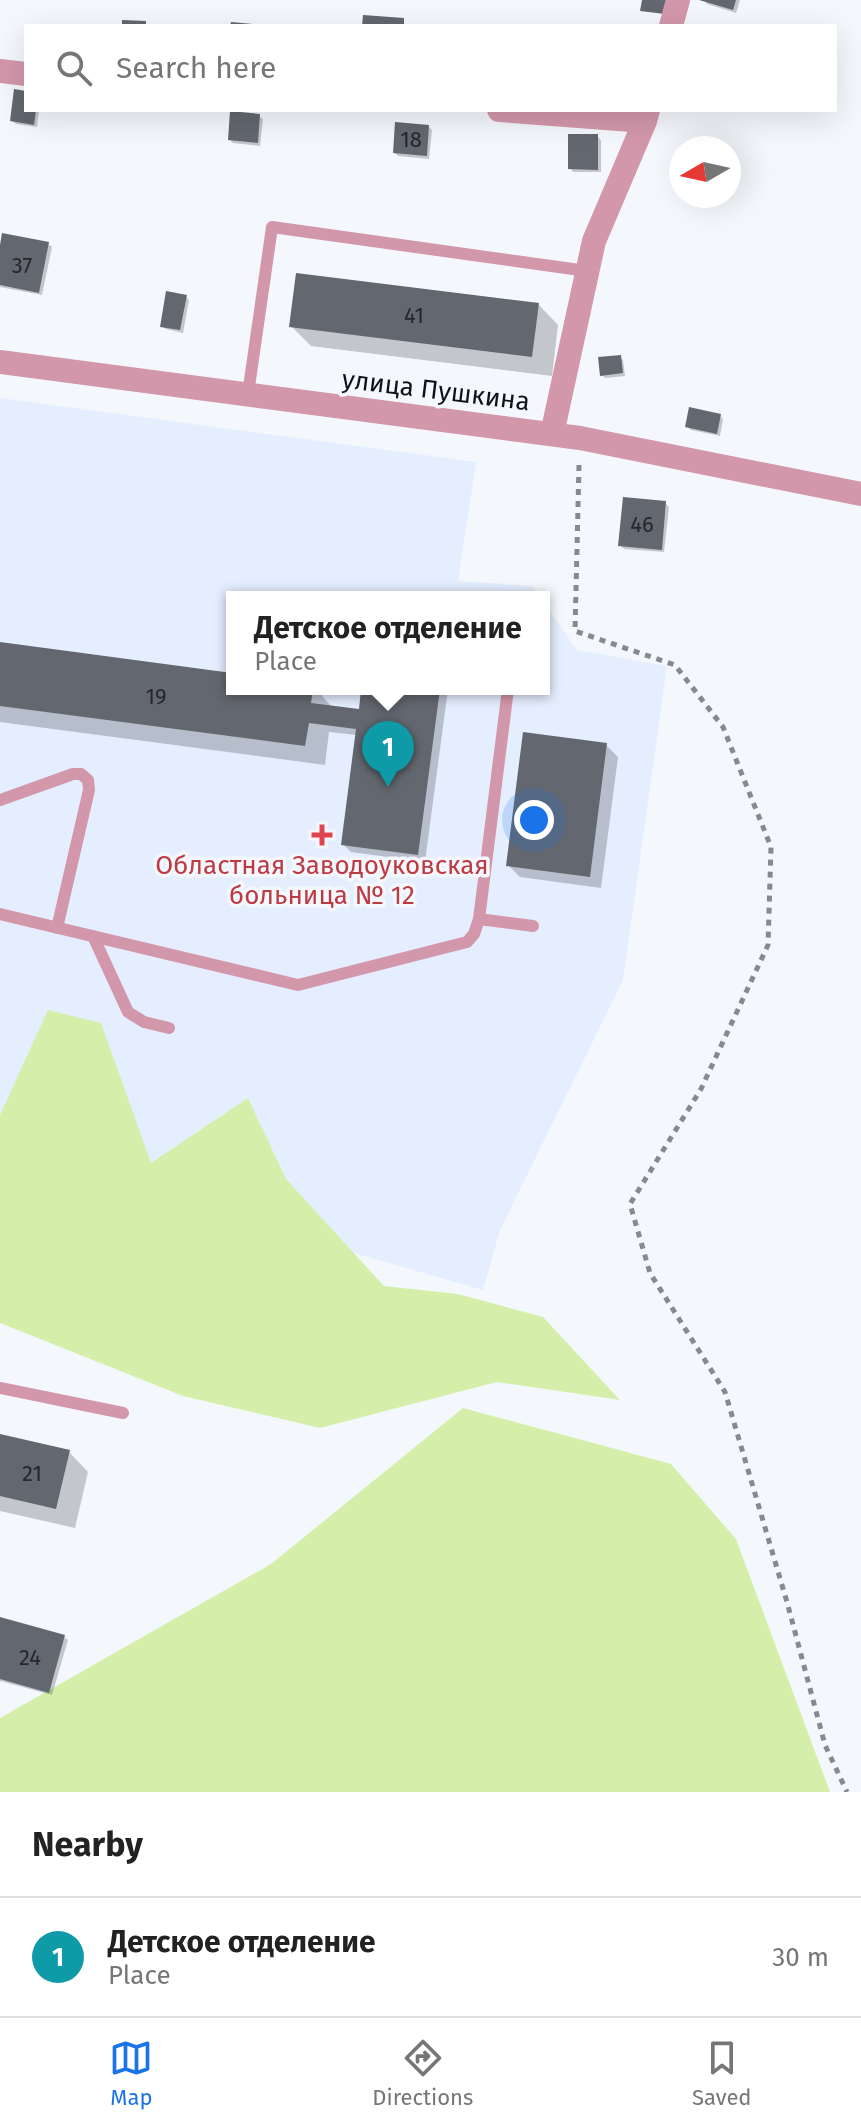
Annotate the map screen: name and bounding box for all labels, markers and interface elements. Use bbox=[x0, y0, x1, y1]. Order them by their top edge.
search box bbox=[24, 24, 837, 112]
icon: search bbox=[52, 46, 96, 90]
text: Search here bbox=[116, 50, 276, 86]
house number: 18 bbox=[400, 126, 422, 153]
north arrow bbox=[669, 136, 741, 208]
house number: 37 bbox=[12, 252, 33, 279]
house number: 41 bbox=[404, 302, 424, 329]
street label: улица Пушкина bbox=[340, 364, 532, 417]
house number: 46 bbox=[630, 511, 654, 538]
popup bbox=[226, 591, 550, 695]
text: Детское отделение bbox=[254, 610, 522, 646]
text: Place bbox=[254, 646, 317, 677]
house number: 19 bbox=[145, 683, 167, 710]
pin: 1 bbox=[362, 721, 414, 787]
your location bbox=[514, 800, 554, 840]
marker: Областная Заводоуковская больница № 12 bbox=[311, 824, 333, 846]
place label: Областная Заводоуковская больница № 12 bbox=[155, 850, 489, 911]
house number: 21 bbox=[22, 1460, 42, 1487]
house number: 24 bbox=[19, 1644, 41, 1671]
text: Nearby bbox=[32, 1824, 143, 1865]
text: Детское отделение bbox=[108, 1924, 375, 1960]
text: 1 bbox=[52, 1942, 64, 1973]
text: 30 m bbox=[772, 1942, 829, 1973]
text: Place bbox=[108, 1960, 171, 1991]
tab: Map bbox=[109, 2036, 153, 2111]
tab: Directions bbox=[372, 2036, 473, 2111]
tab: Saved bbox=[692, 2036, 752, 2111]

